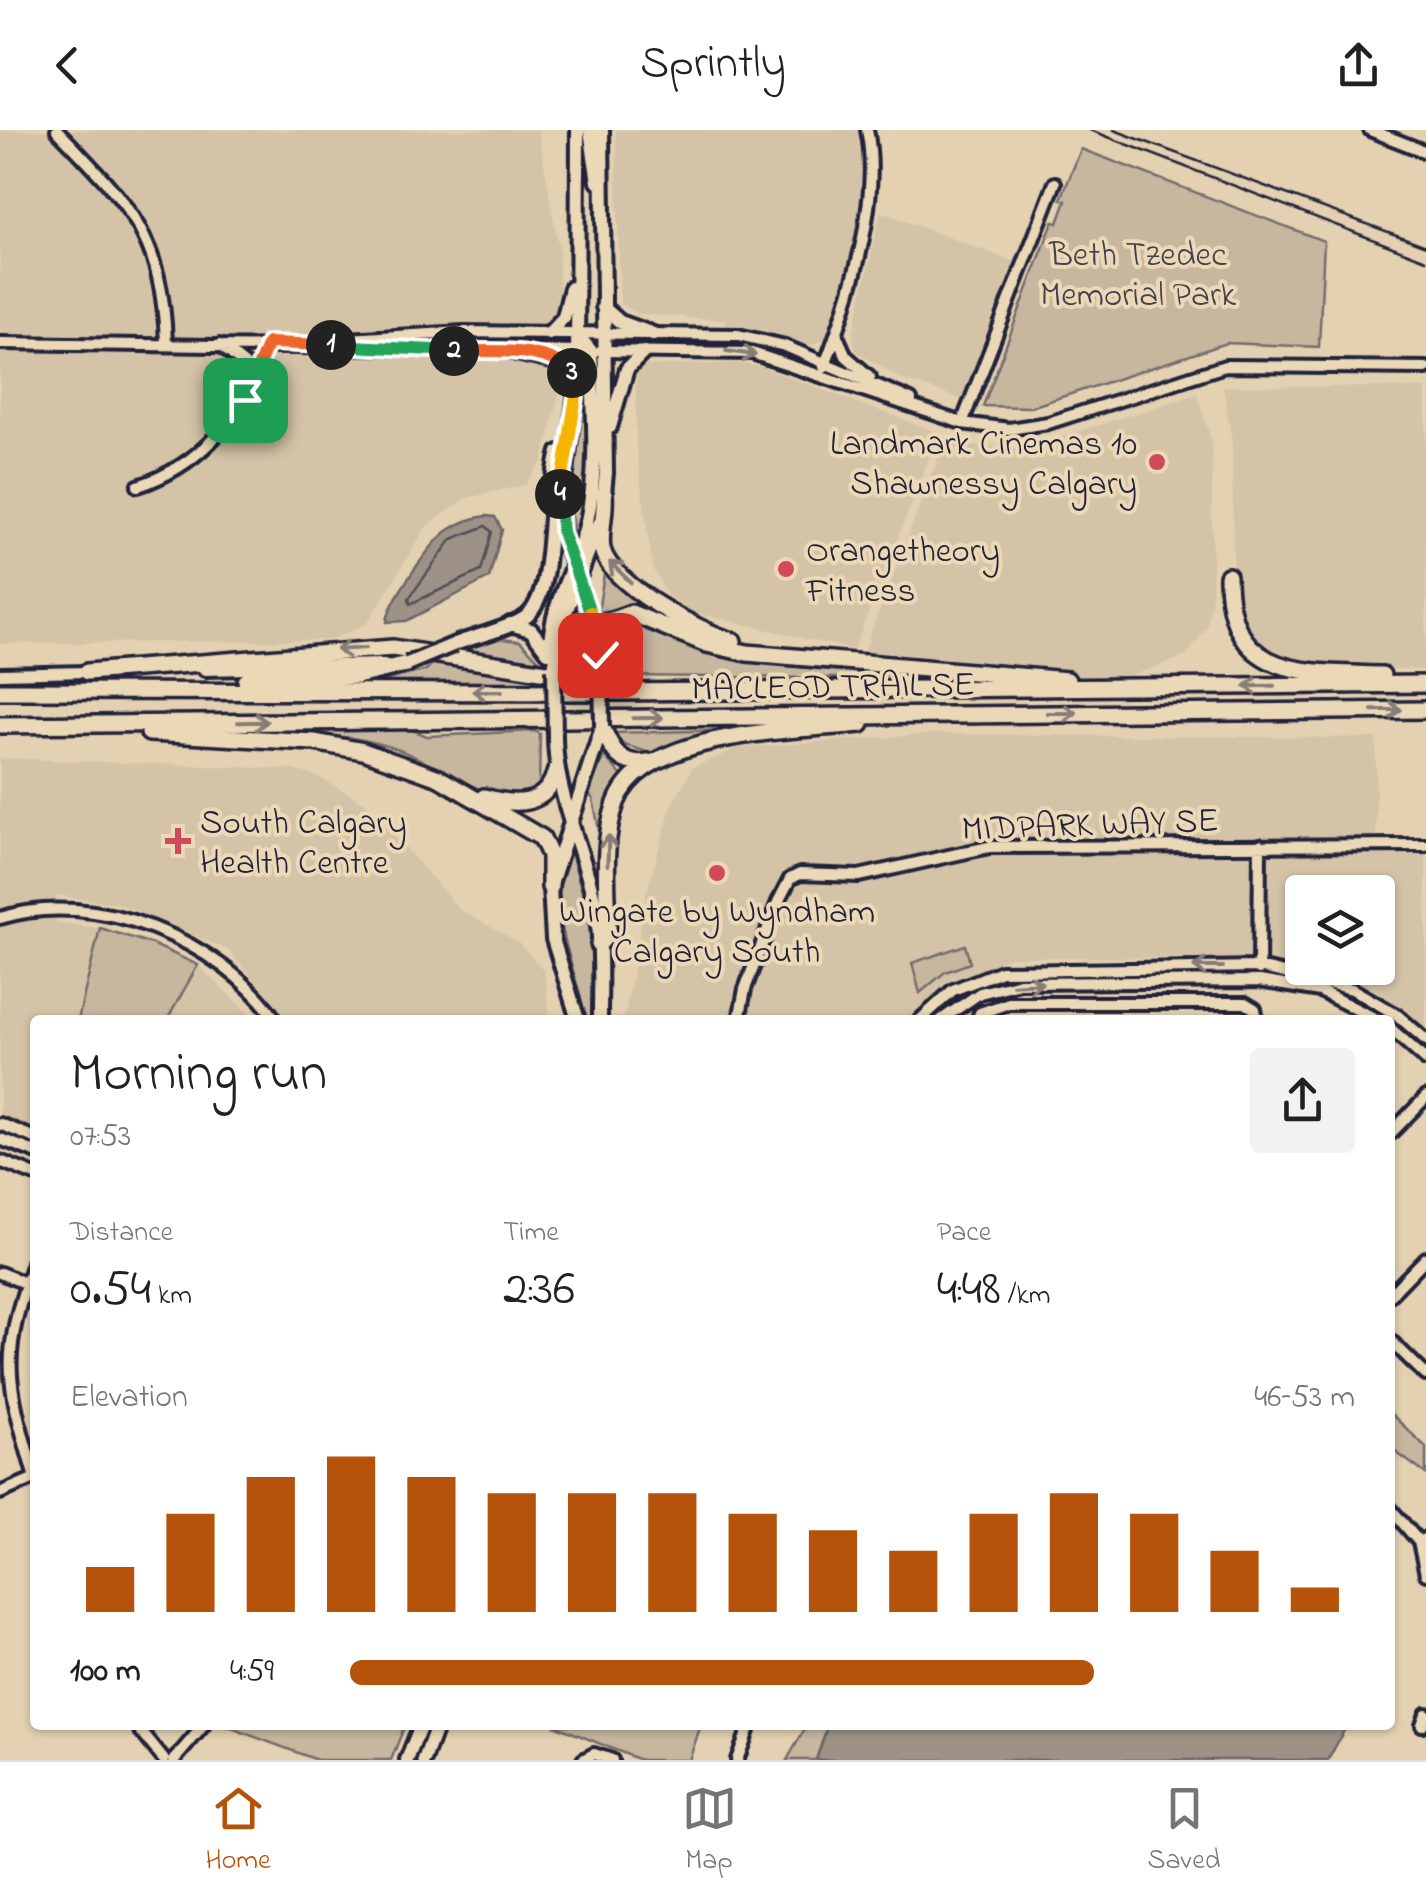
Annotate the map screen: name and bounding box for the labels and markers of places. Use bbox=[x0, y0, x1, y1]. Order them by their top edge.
pin: 1 bbox=[306, 320, 356, 370]
pin: 2 bbox=[429, 326, 479, 376]
pin: 3 bbox=[547, 348, 597, 398]
pin bbox=[203, 358, 288, 443]
place label: Landmark Cinemas 10 Shawnessy Calgary bbox=[830, 420, 1137, 511]
marker: Landmark Cinemas 10 Shawnessy Calgary bbox=[1146, 451, 1168, 473]
pin: 4 bbox=[535, 469, 585, 519]
place label: Orangetheory Fitness bbox=[805, 527, 1000, 618]
marker: Orangetheory Fitness bbox=[775, 558, 797, 580]
pin bbox=[558, 613, 643, 698]
place label: South Calgary Health Centre bbox=[200, 799, 407, 890]
marker: South Calgary Health Centre bbox=[165, 828, 191, 854]
marker: Wingate by Wyndham Calgary South bbox=[706, 862, 728, 884]
place label: Wingate by Wyndham Calgary South bbox=[559, 888, 875, 979]

